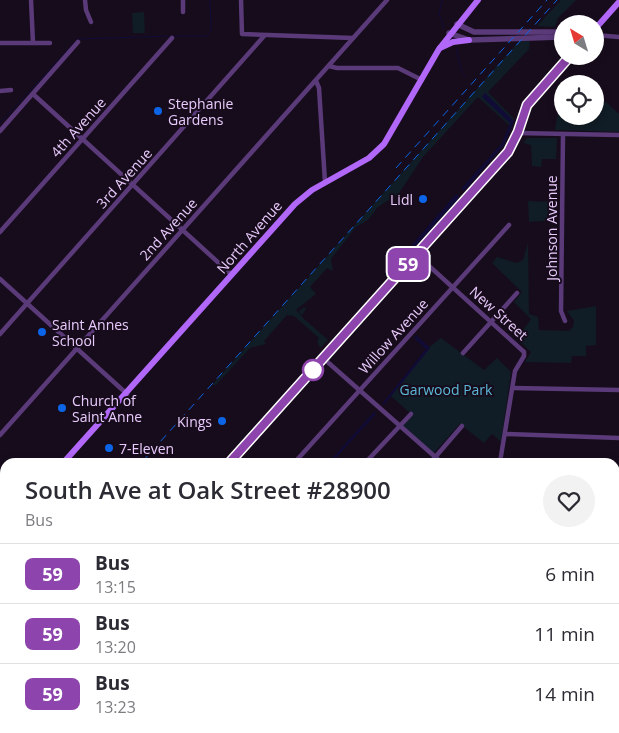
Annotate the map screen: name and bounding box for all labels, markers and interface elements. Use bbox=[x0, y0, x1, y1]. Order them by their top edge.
north arrow bbox=[554, 15, 604, 65]
map controls bbox=[554, 15, 604, 125]
button: locate bbox=[554, 75, 604, 125]
street label: 4th Avenue bbox=[46, 93, 110, 161]
place label: Stephanie Gardens bbox=[168, 94, 234, 129]
marker: Stephanie Gardens bbox=[152, 105, 164, 117]
street label: 3rd Avenue bbox=[92, 144, 156, 212]
street label: Johnson Avenue bbox=[542, 175, 561, 283]
place label: Lidl bbox=[390, 190, 413, 209]
marker: Lidl bbox=[417, 193, 429, 205]
street label: 2nd Avenue bbox=[135, 194, 201, 264]
street label: North Avenue bbox=[212, 196, 286, 277]
line badge: 59 bbox=[386, 248, 430, 280]
text: 59 bbox=[398, 252, 418, 276]
street label: New Street bbox=[466, 282, 532, 344]
street label: Willow Avenue bbox=[354, 294, 432, 378]
place label: Saint Annes School bbox=[52, 315, 129, 350]
marker: Saint Annes School bbox=[36, 326, 48, 338]
unlabelled marker bbox=[302, 359, 324, 381]
park label: Garwood Park bbox=[400, 380, 493, 399]
place label: Church of Saint Anne bbox=[72, 391, 142, 426]
marker: Church of Saint Anne bbox=[56, 402, 68, 414]
place label: Kings bbox=[177, 412, 212, 431]
marker: Kings bbox=[216, 415, 228, 427]
place label: 7-Eleven bbox=[119, 439, 174, 458]
marker: 7-Eleven bbox=[103, 442, 115, 454]
text: South Ave at Oak Street #28900 bbox=[25, 473, 391, 506]
button: heart bbox=[543, 475, 595, 527]
text: Bus bbox=[25, 509, 53, 531]
text: Bus bbox=[95, 550, 130, 576]
text: 6 min bbox=[545, 561, 595, 587]
text: 59 bbox=[42, 562, 63, 586]
text: 13:15 bbox=[95, 576, 136, 598]
text: Bus bbox=[95, 610, 130, 636]
text: 11 min bbox=[534, 621, 595, 647]
text: 59 bbox=[42, 622, 63, 646]
text: 13:20 bbox=[95, 636, 136, 658]
text: Bus bbox=[95, 670, 130, 696]
text: 14 min bbox=[534, 681, 595, 707]
text: 59 bbox=[42, 682, 63, 706]
text: 13:23 bbox=[95, 696, 136, 718]

